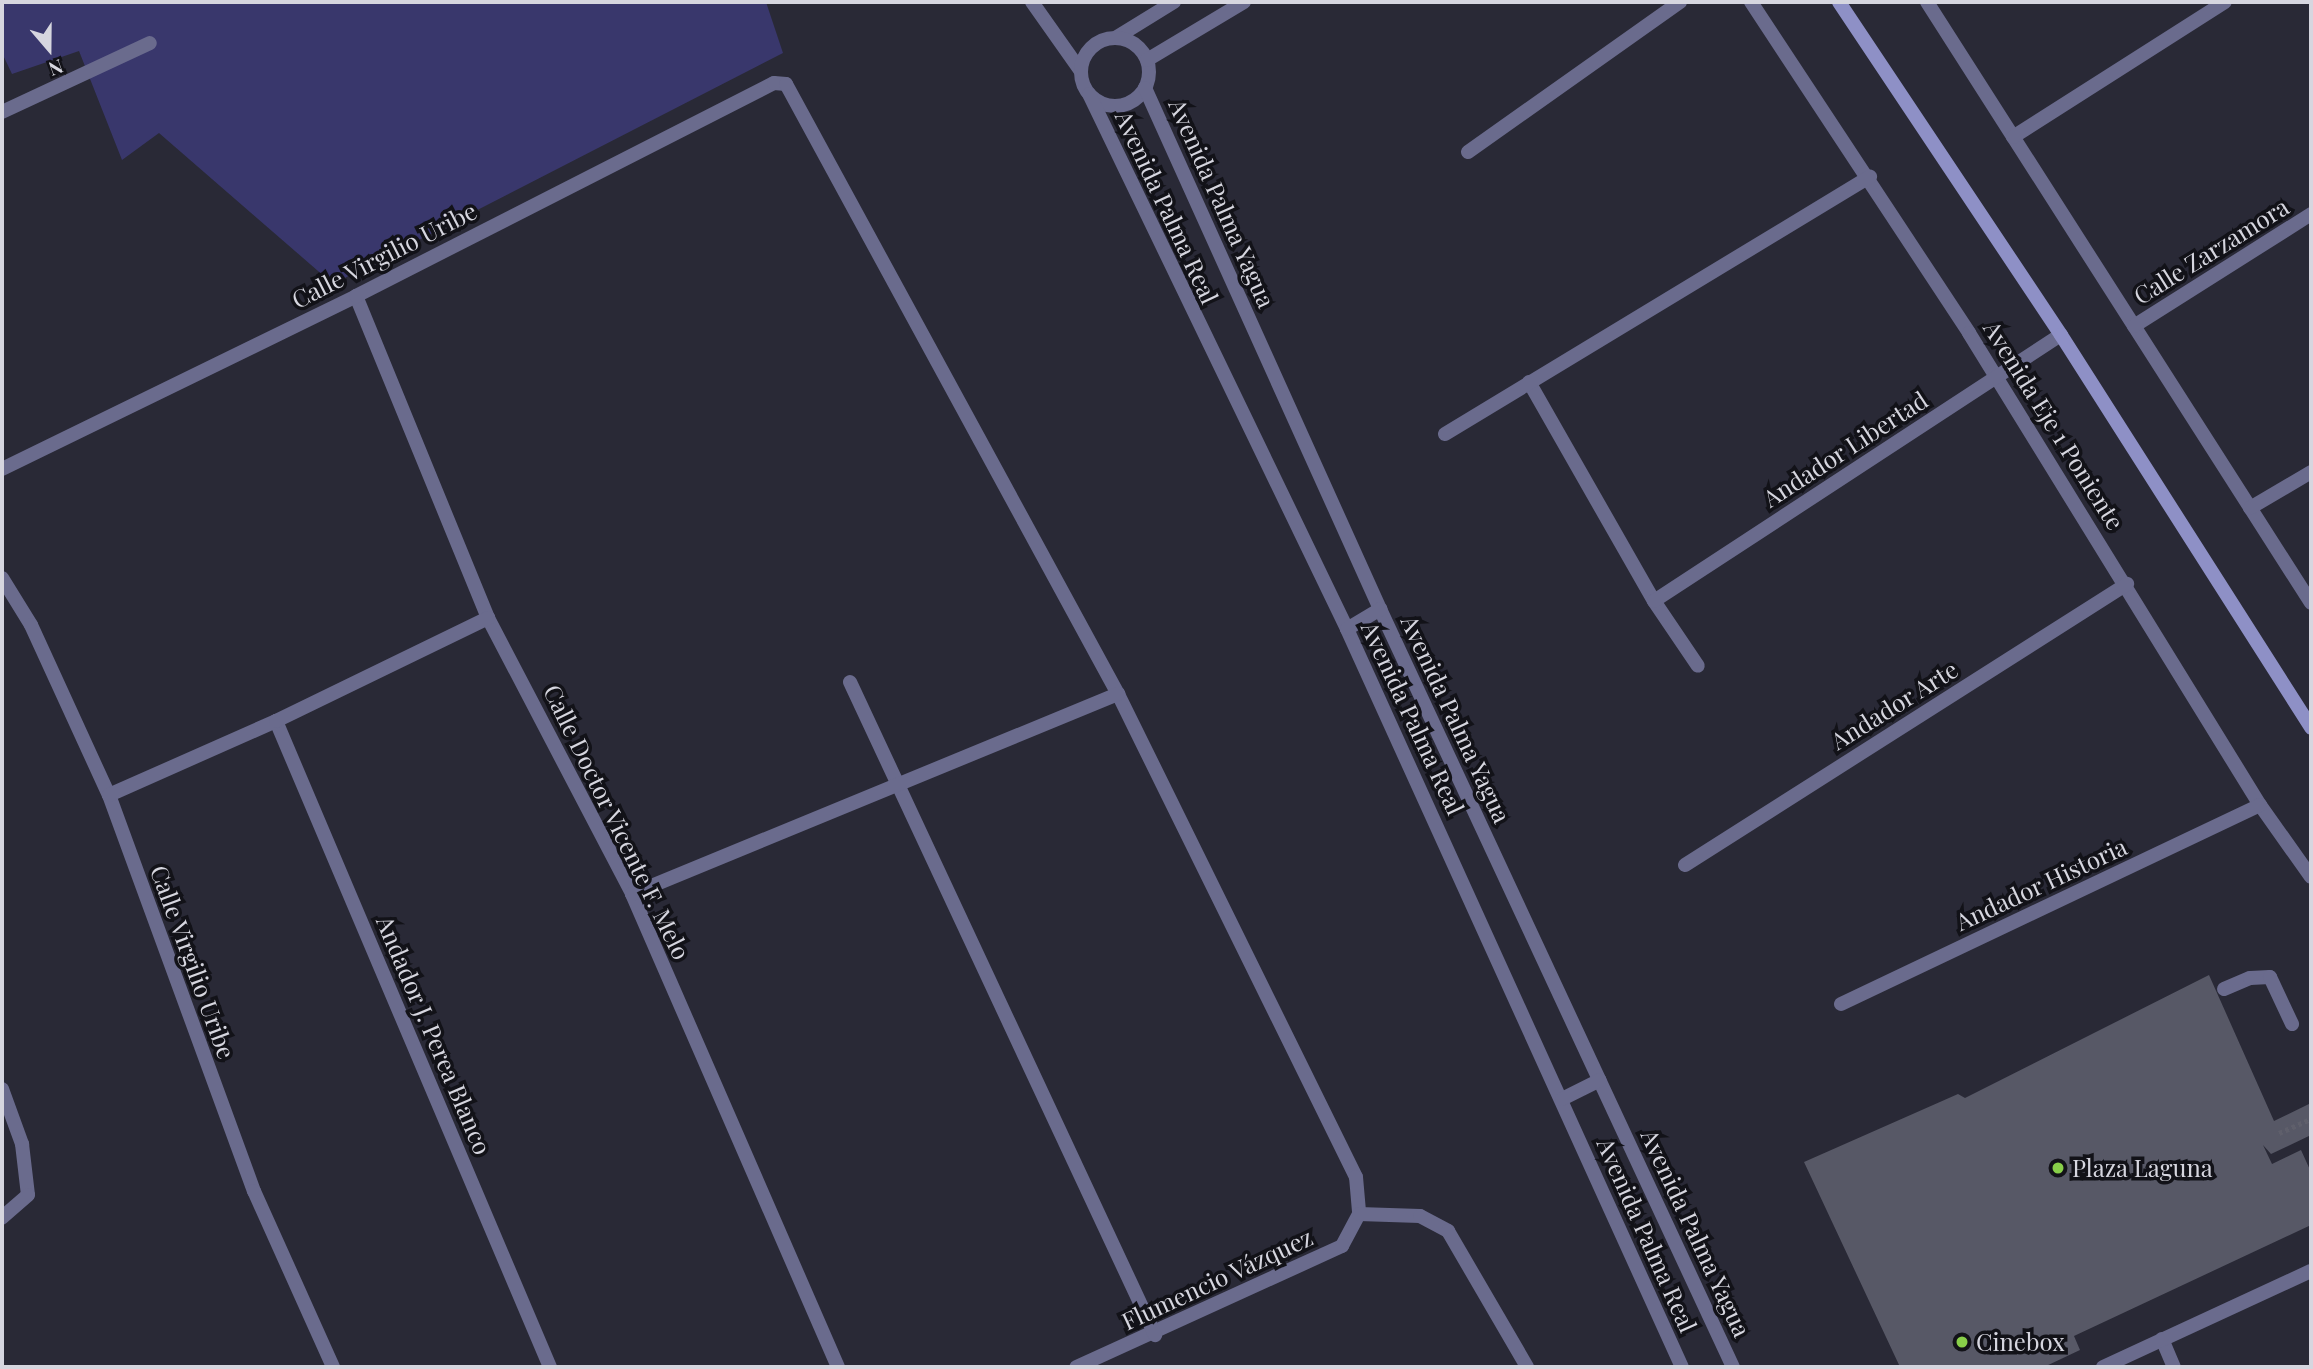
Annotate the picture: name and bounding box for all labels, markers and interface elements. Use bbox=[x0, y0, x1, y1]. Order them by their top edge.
north arrow bbox=[14, 14, 84, 84]
text: N bbox=[45, 54, 67, 83]
street label: Avenida Palma Yagua bbox=[1163, 93, 1281, 313]
street label: Avenida Palma Real bbox=[1109, 106, 1225, 308]
street label: Calle Zarzamora bbox=[2128, 192, 2294, 310]
street label: Calle Virgilio Uribe bbox=[286, 196, 482, 314]
street label: Avenida Eje 1 Poniente bbox=[1978, 315, 2130, 535]
street label: Andador Libertad bbox=[1757, 385, 1933, 513]
street label: Avenida Palma Yagua bbox=[1395, 610, 1517, 828]
street label: Avenida Palma Real bbox=[1355, 617, 1471, 819]
street label: Andador Arte bbox=[1825, 654, 1963, 756]
street label: Calle Doctor Vicente F. Melo bbox=[538, 679, 696, 965]
street label: Andador Historia bbox=[1950, 832, 2132, 936]
street label: Calle Virgilio Uribe bbox=[145, 861, 241, 1063]
street label: Andador J. Perea Blanco bbox=[370, 911, 498, 1159]
street label: Avenida Palma Yagua bbox=[1635, 1124, 1757, 1342]
street label: Avenida Palma Real bbox=[1591, 1133, 1703, 1337]
place label: Plaza Laguna bbox=[2072, 1154, 2213, 1182]
marker: Plaza Laguna bbox=[2050, 1160, 2066, 1176]
street label: Flumencio Vázquez bbox=[1117, 1222, 1317, 1336]
place label: Cinebox bbox=[1976, 1328, 2065, 1356]
marker: Cinebox bbox=[1954, 1334, 1970, 1350]

